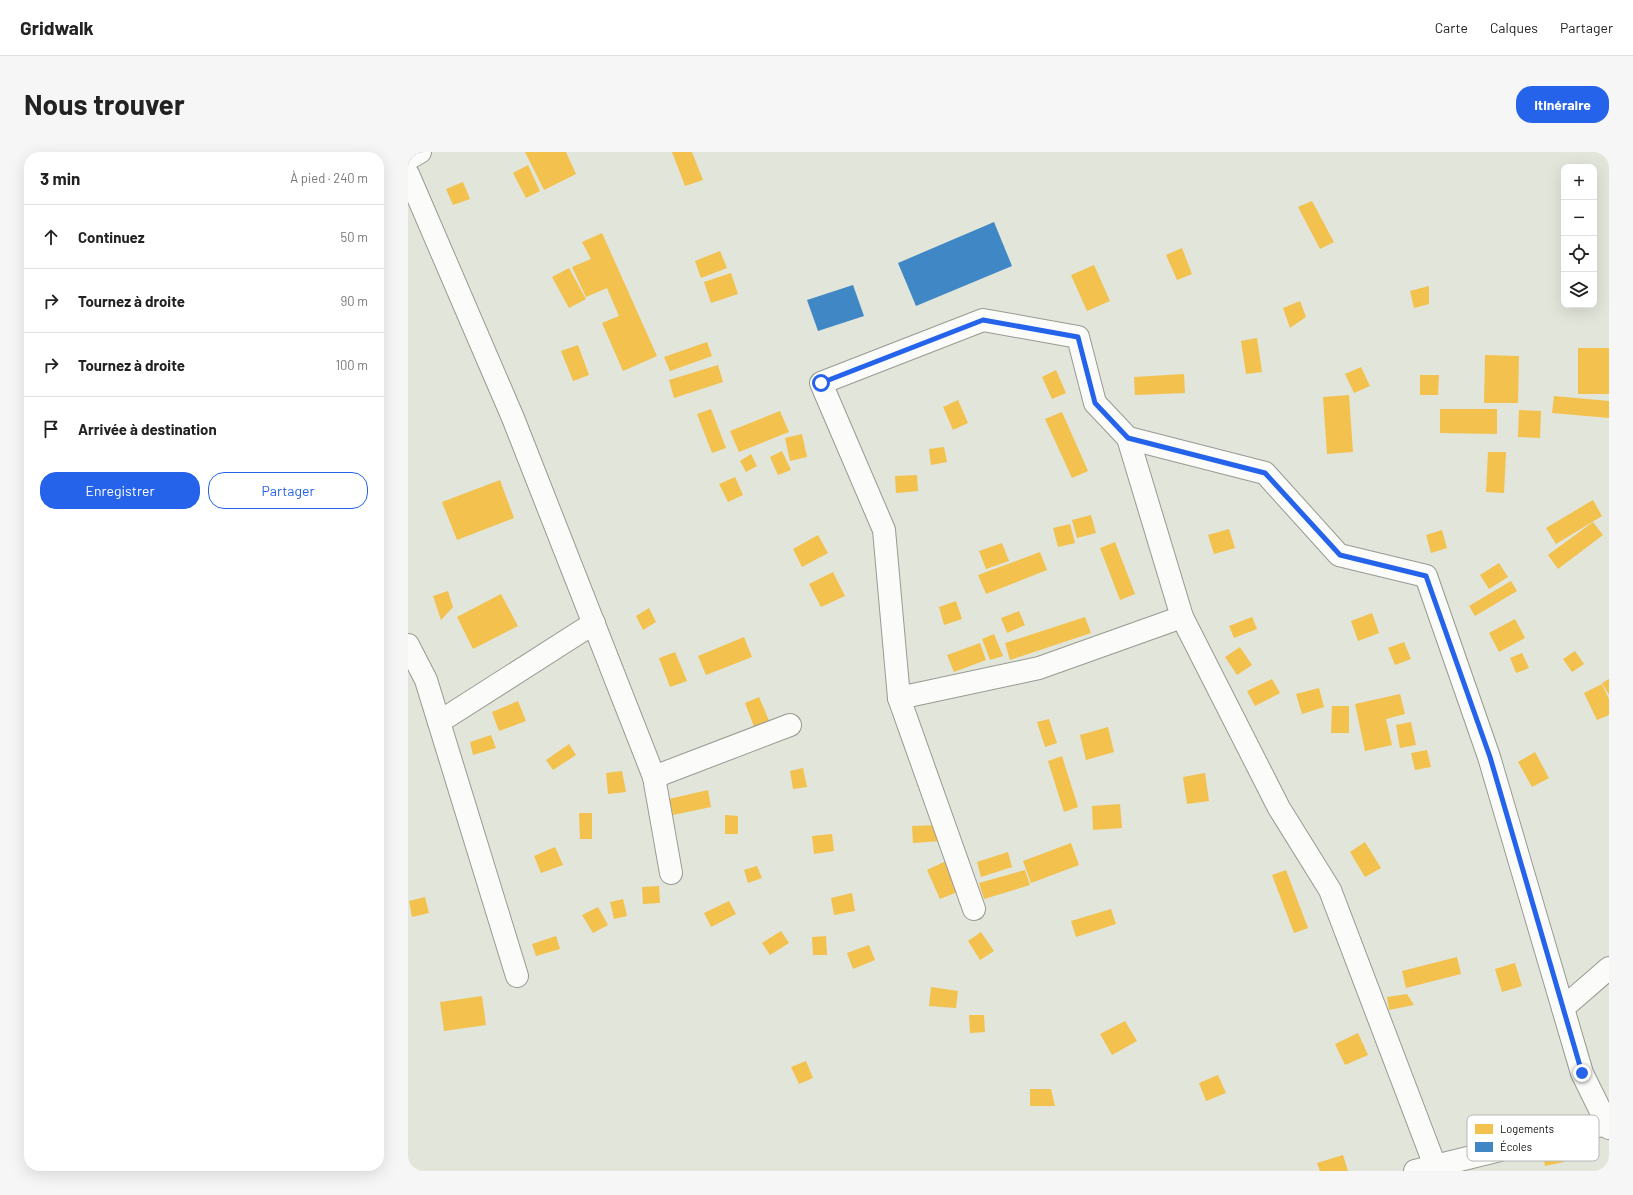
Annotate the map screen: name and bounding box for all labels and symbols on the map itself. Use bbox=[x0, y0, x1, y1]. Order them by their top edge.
route start bbox=[812, 374, 830, 392]
route end bbox=[1573, 1064, 1591, 1082]
legend bbox=[1467, 1115, 1599, 1161]
text: Logements bbox=[1500, 1122, 1554, 1135]
text: Écoles bbox=[1500, 1140, 1532, 1153]

